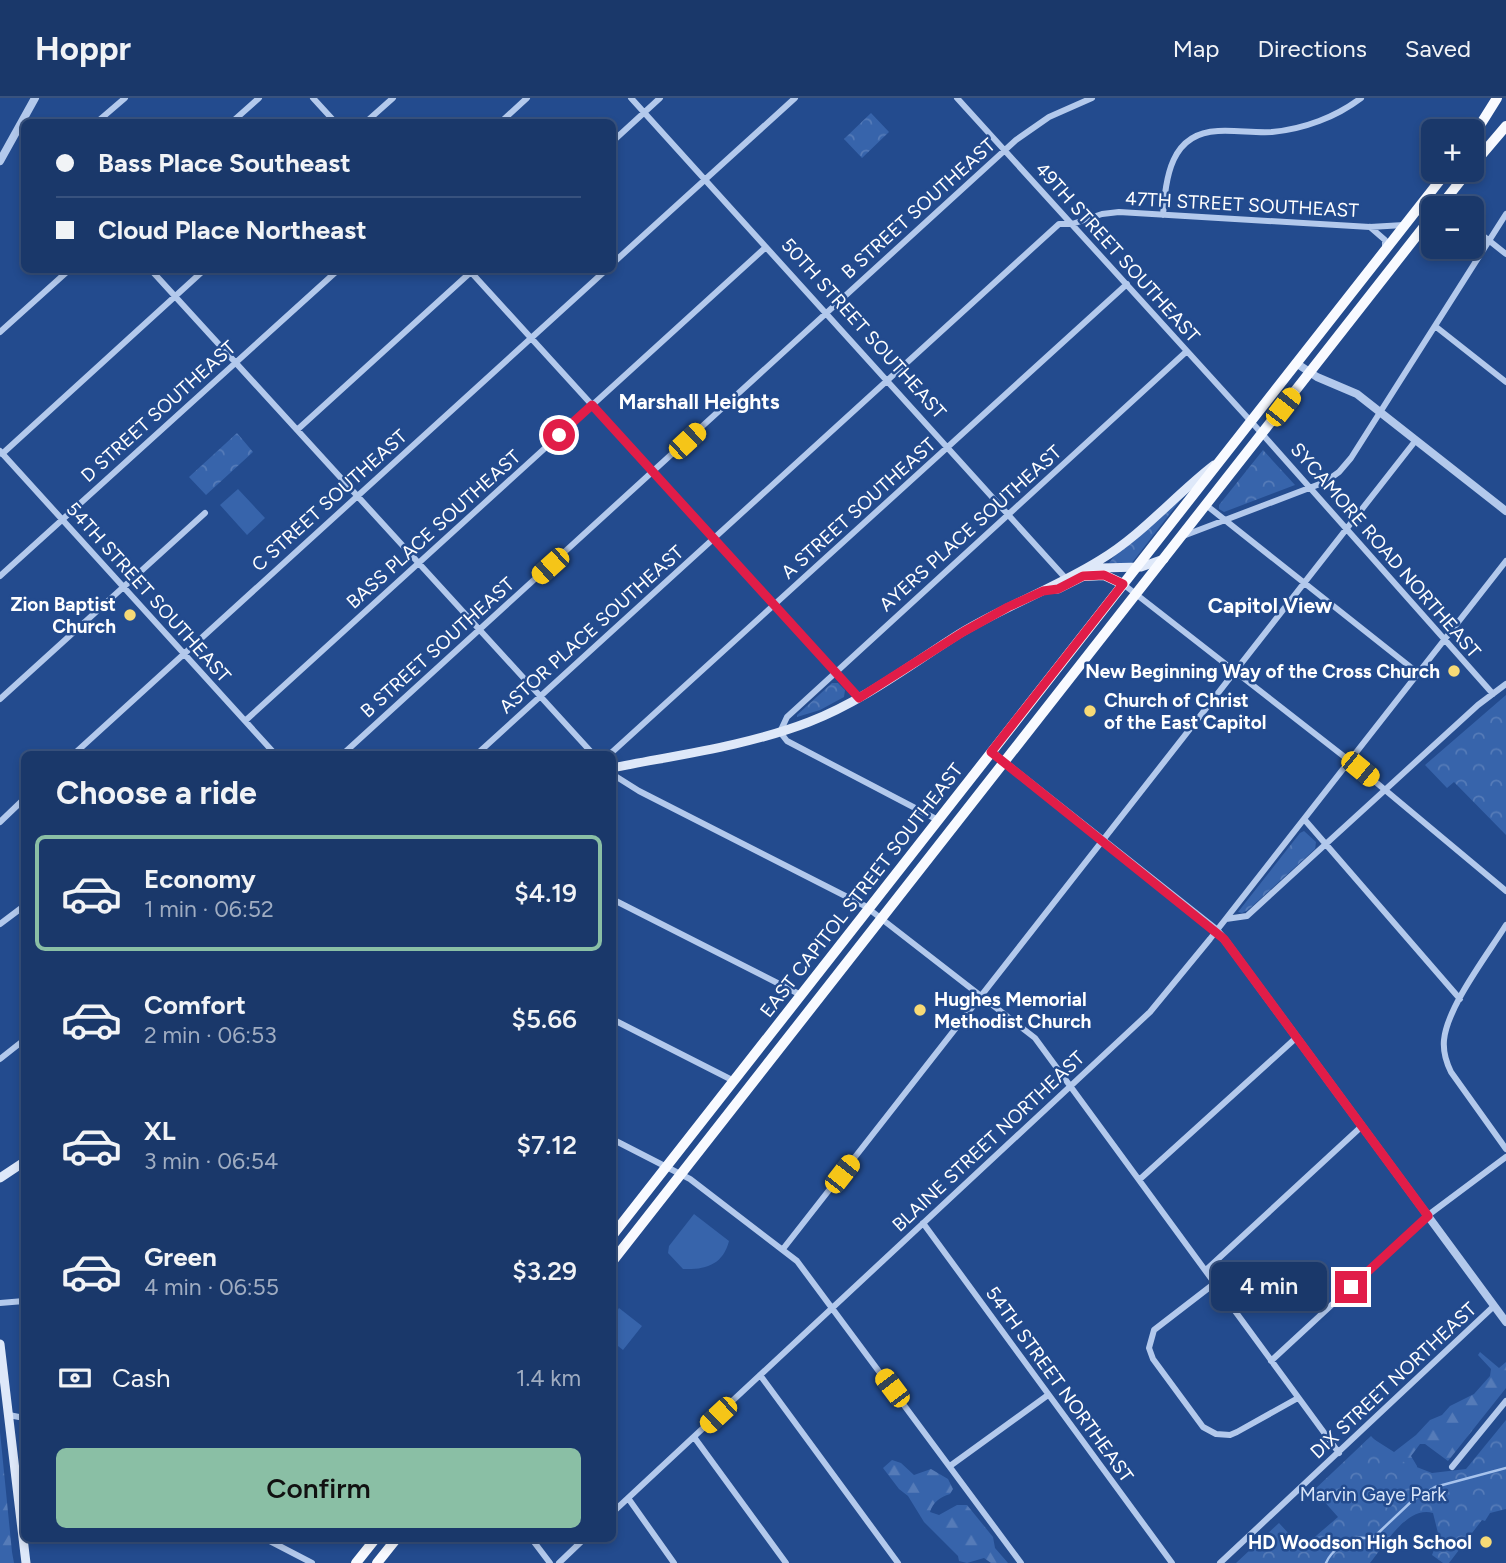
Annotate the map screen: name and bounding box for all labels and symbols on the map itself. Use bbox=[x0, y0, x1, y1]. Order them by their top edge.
street label: B STREET SOUTHEAST bbox=[837, 133, 1000, 283]
street label: 49TH STREET SOUTHEAST bbox=[1031, 158, 1205, 348]
street label: 47TH STREET SOUTHEAST bbox=[1125, 187, 1360, 222]
street label: 50TH STREET SOUTHEAST bbox=[776, 233, 951, 424]
street label: D STREET SOUTHEAST bbox=[76, 336, 241, 487]
car bbox=[1262, 384, 1305, 430]
district label: Marshall Heights bbox=[618, 389, 780, 414]
route start bbox=[543, 419, 575, 451]
car bbox=[665, 419, 710, 463]
street label: C STREET SOUTHEAST bbox=[247, 424, 412, 576]
street label: A STREET SOUTHEAST bbox=[776, 433, 941, 584]
street label: SYCAMORE ROAD NORTHEAST bbox=[1286, 438, 1486, 663]
street label: AYERS PLACE SOUTHEAST bbox=[874, 440, 1067, 616]
street label: BASS PLACE SOUTHEAST bbox=[342, 445, 525, 614]
street label: 54TH STREET SOUTHEAST bbox=[62, 497, 236, 688]
street label: ASTOR PLACE SOUTHEAST bbox=[494, 540, 689, 718]
car bbox=[528, 544, 573, 588]
street label: B STREET SOUTHEAST bbox=[356, 572, 519, 722]
place label: Zion Baptist Church bbox=[10, 593, 116, 638]
district label: Capitol View bbox=[1208, 593, 1333, 618]
marker: Zion Baptist Church bbox=[122, 607, 138, 623]
place label: New Beginning Way of the Cross Church bbox=[1085, 660, 1440, 683]
marker: New Beginning Way of the Cross Church bbox=[1446, 663, 1462, 679]
place label: Church of Christ of the East Capitol bbox=[1104, 689, 1266, 734]
marker: Church of Christ of the East Capitol bbox=[1082, 703, 1098, 719]
car bbox=[1338, 748, 1383, 790]
street label: EAST CAPITOL STREET SOUTHEAST bbox=[755, 758, 968, 1022]
place label: Hughes Memorial Methodist Church bbox=[934, 988, 1091, 1033]
marker: Hughes Memorial Methodist Church bbox=[912, 1002, 928, 1018]
street label: BLAINE STREET NORTHEAST bbox=[888, 1046, 1090, 1236]
car bbox=[821, 1151, 864, 1197]
callout: 4 min bbox=[1211, 1262, 1326, 1312]
route end bbox=[1335, 1271, 1367, 1303]
street label: 54TH STREET NORTHEAST bbox=[981, 1282, 1139, 1487]
street label: DIX STREET NORTHEAST bbox=[1306, 1297, 1481, 1463]
car bbox=[871, 1365, 914, 1411]
car bbox=[696, 1393, 741, 1437]
park label: Marvin Gaye Park bbox=[1300, 1483, 1447, 1506]
place label: HD Woodson High School bbox=[1248, 1531, 1472, 1554]
marker: HD Woodson High School bbox=[1478, 1534, 1494, 1550]

